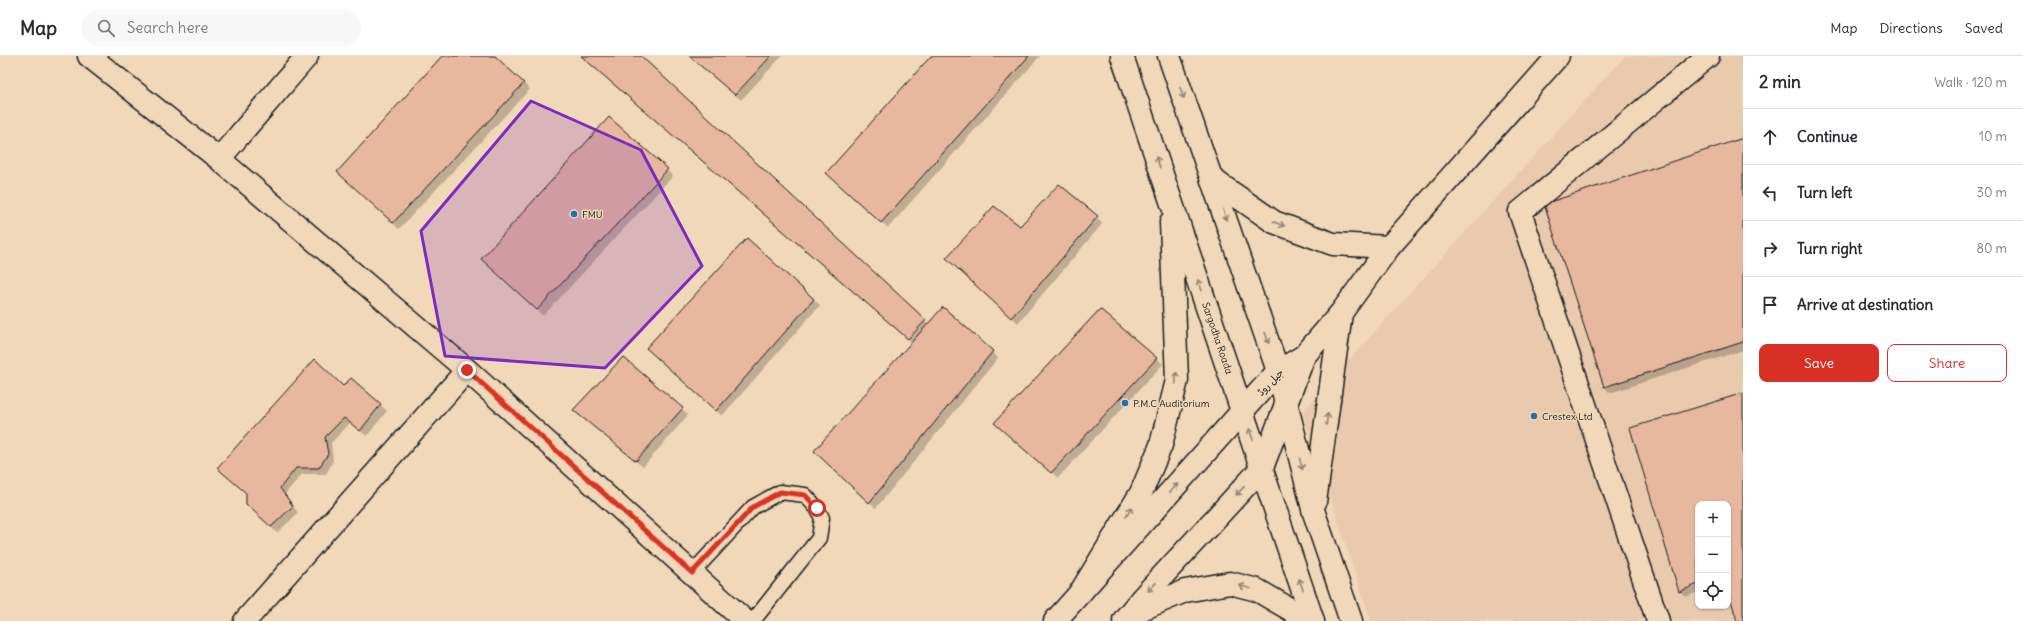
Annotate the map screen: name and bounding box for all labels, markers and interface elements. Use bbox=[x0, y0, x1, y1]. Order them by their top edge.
search box bbox=[81, 10, 361, 46]
text: Map bbox=[20, 16, 57, 40]
icon: search bbox=[95, 17, 117, 39]
text: Search here bbox=[127, 18, 208, 37]
text: Map bbox=[1830, 19, 1857, 37]
text: Directions bbox=[1879, 19, 1943, 37]
text: Saved bbox=[1965, 19, 2003, 37]
text: 2 min bbox=[1759, 71, 1801, 93]
text: Walk · 120 m bbox=[1934, 74, 2007, 91]
one-way arrow bbox=[1179, 86, 1186, 99]
icon: ahead bbox=[1759, 126, 1781, 148]
text: Continue bbox=[1797, 127, 1858, 146]
text: 10 m bbox=[1979, 128, 2007, 145]
one-way arrow bbox=[1154, 155, 1161, 168]
icon: left bbox=[1759, 182, 1781, 204]
text: Turn left bbox=[1797, 183, 1852, 202]
text: 30 m bbox=[1977, 184, 2007, 201]
place label: FMU bbox=[582, 208, 603, 221]
marker: FMU bbox=[569, 209, 579, 219]
one-way arrow bbox=[1222, 209, 1229, 222]
one-way arrow bbox=[1273, 220, 1285, 228]
icon: right bbox=[1759, 238, 1781, 260]
text: Turn right bbox=[1797, 239, 1862, 258]
text: 80 m bbox=[1976, 240, 2007, 257]
one-way arrow bbox=[1196, 278, 1203, 291]
icon: arrive bbox=[1759, 294, 1781, 316]
text: Arrive at destination bbox=[1797, 295, 1933, 314]
street label: Sargodha Roada bbox=[1199, 300, 1236, 376]
one-way arrow bbox=[1264, 332, 1272, 344]
button: Save bbox=[1759, 344, 1879, 382]
button: Share bbox=[1887, 344, 2007, 382]
route end bbox=[458, 361, 476, 379]
street label: جیل روڈ bbox=[1254, 366, 1286, 399]
one-way arrow bbox=[1172, 371, 1179, 384]
place label: P.M.C Auditorium bbox=[1133, 397, 1210, 410]
marker: P.M.C Auditorium bbox=[1120, 398, 1130, 408]
place label: Crestex Ltd bbox=[1542, 410, 1593, 423]
marker: Crestex Ltd bbox=[1529, 411, 1539, 421]
one-way arrow bbox=[1323, 413, 1330, 426]
one-way arrow bbox=[1247, 428, 1254, 441]
one-way arrow bbox=[1298, 457, 1305, 470]
one-way arrow bbox=[1170, 483, 1179, 493]
one-way arrow bbox=[1236, 486, 1245, 496]
route start bbox=[808, 499, 826, 517]
map controls bbox=[1695, 501, 1731, 609]
button: + bbox=[1695, 501, 1731, 537]
one-way arrow bbox=[1125, 507, 1133, 518]
button: − bbox=[1695, 537, 1731, 573]
button: locate bbox=[1695, 573, 1731, 609]
one-way arrow bbox=[1297, 578, 1304, 591]
one-way arrow bbox=[1148, 581, 1157, 591]
one-way arrow bbox=[1239, 582, 1252, 590]

